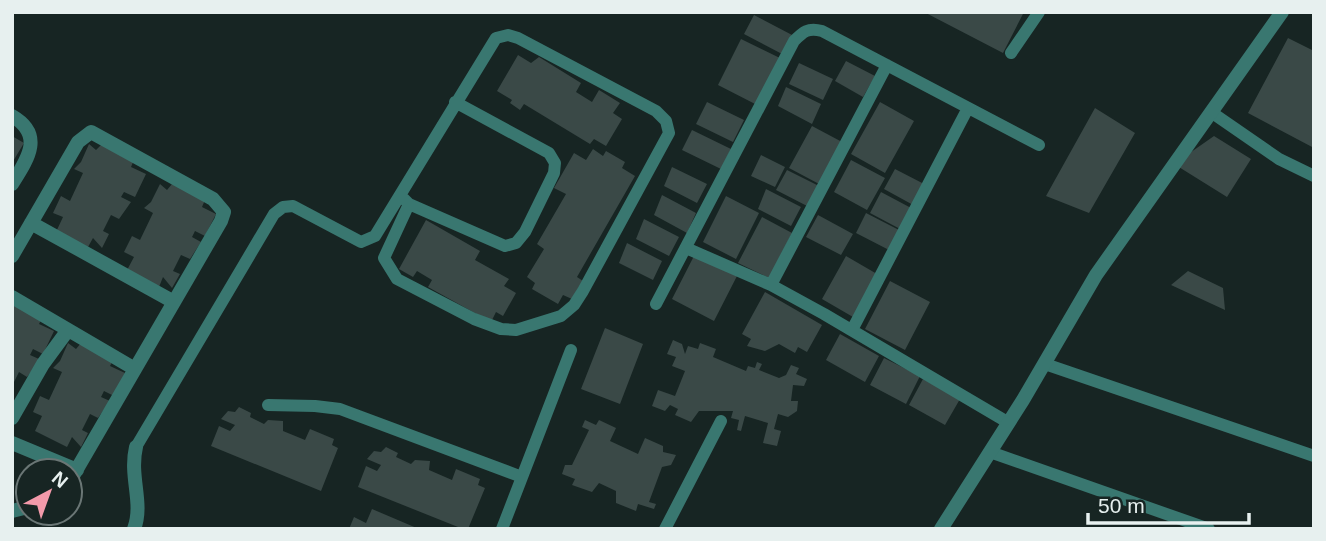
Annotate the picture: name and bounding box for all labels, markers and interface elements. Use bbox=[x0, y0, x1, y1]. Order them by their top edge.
north arrow bbox=[14, 457, 84, 527]
text: N bbox=[48, 467, 72, 492]
scale bar bbox=[1088, 482, 1249, 526]
text: 50 m bbox=[1098, 494, 1145, 517]

